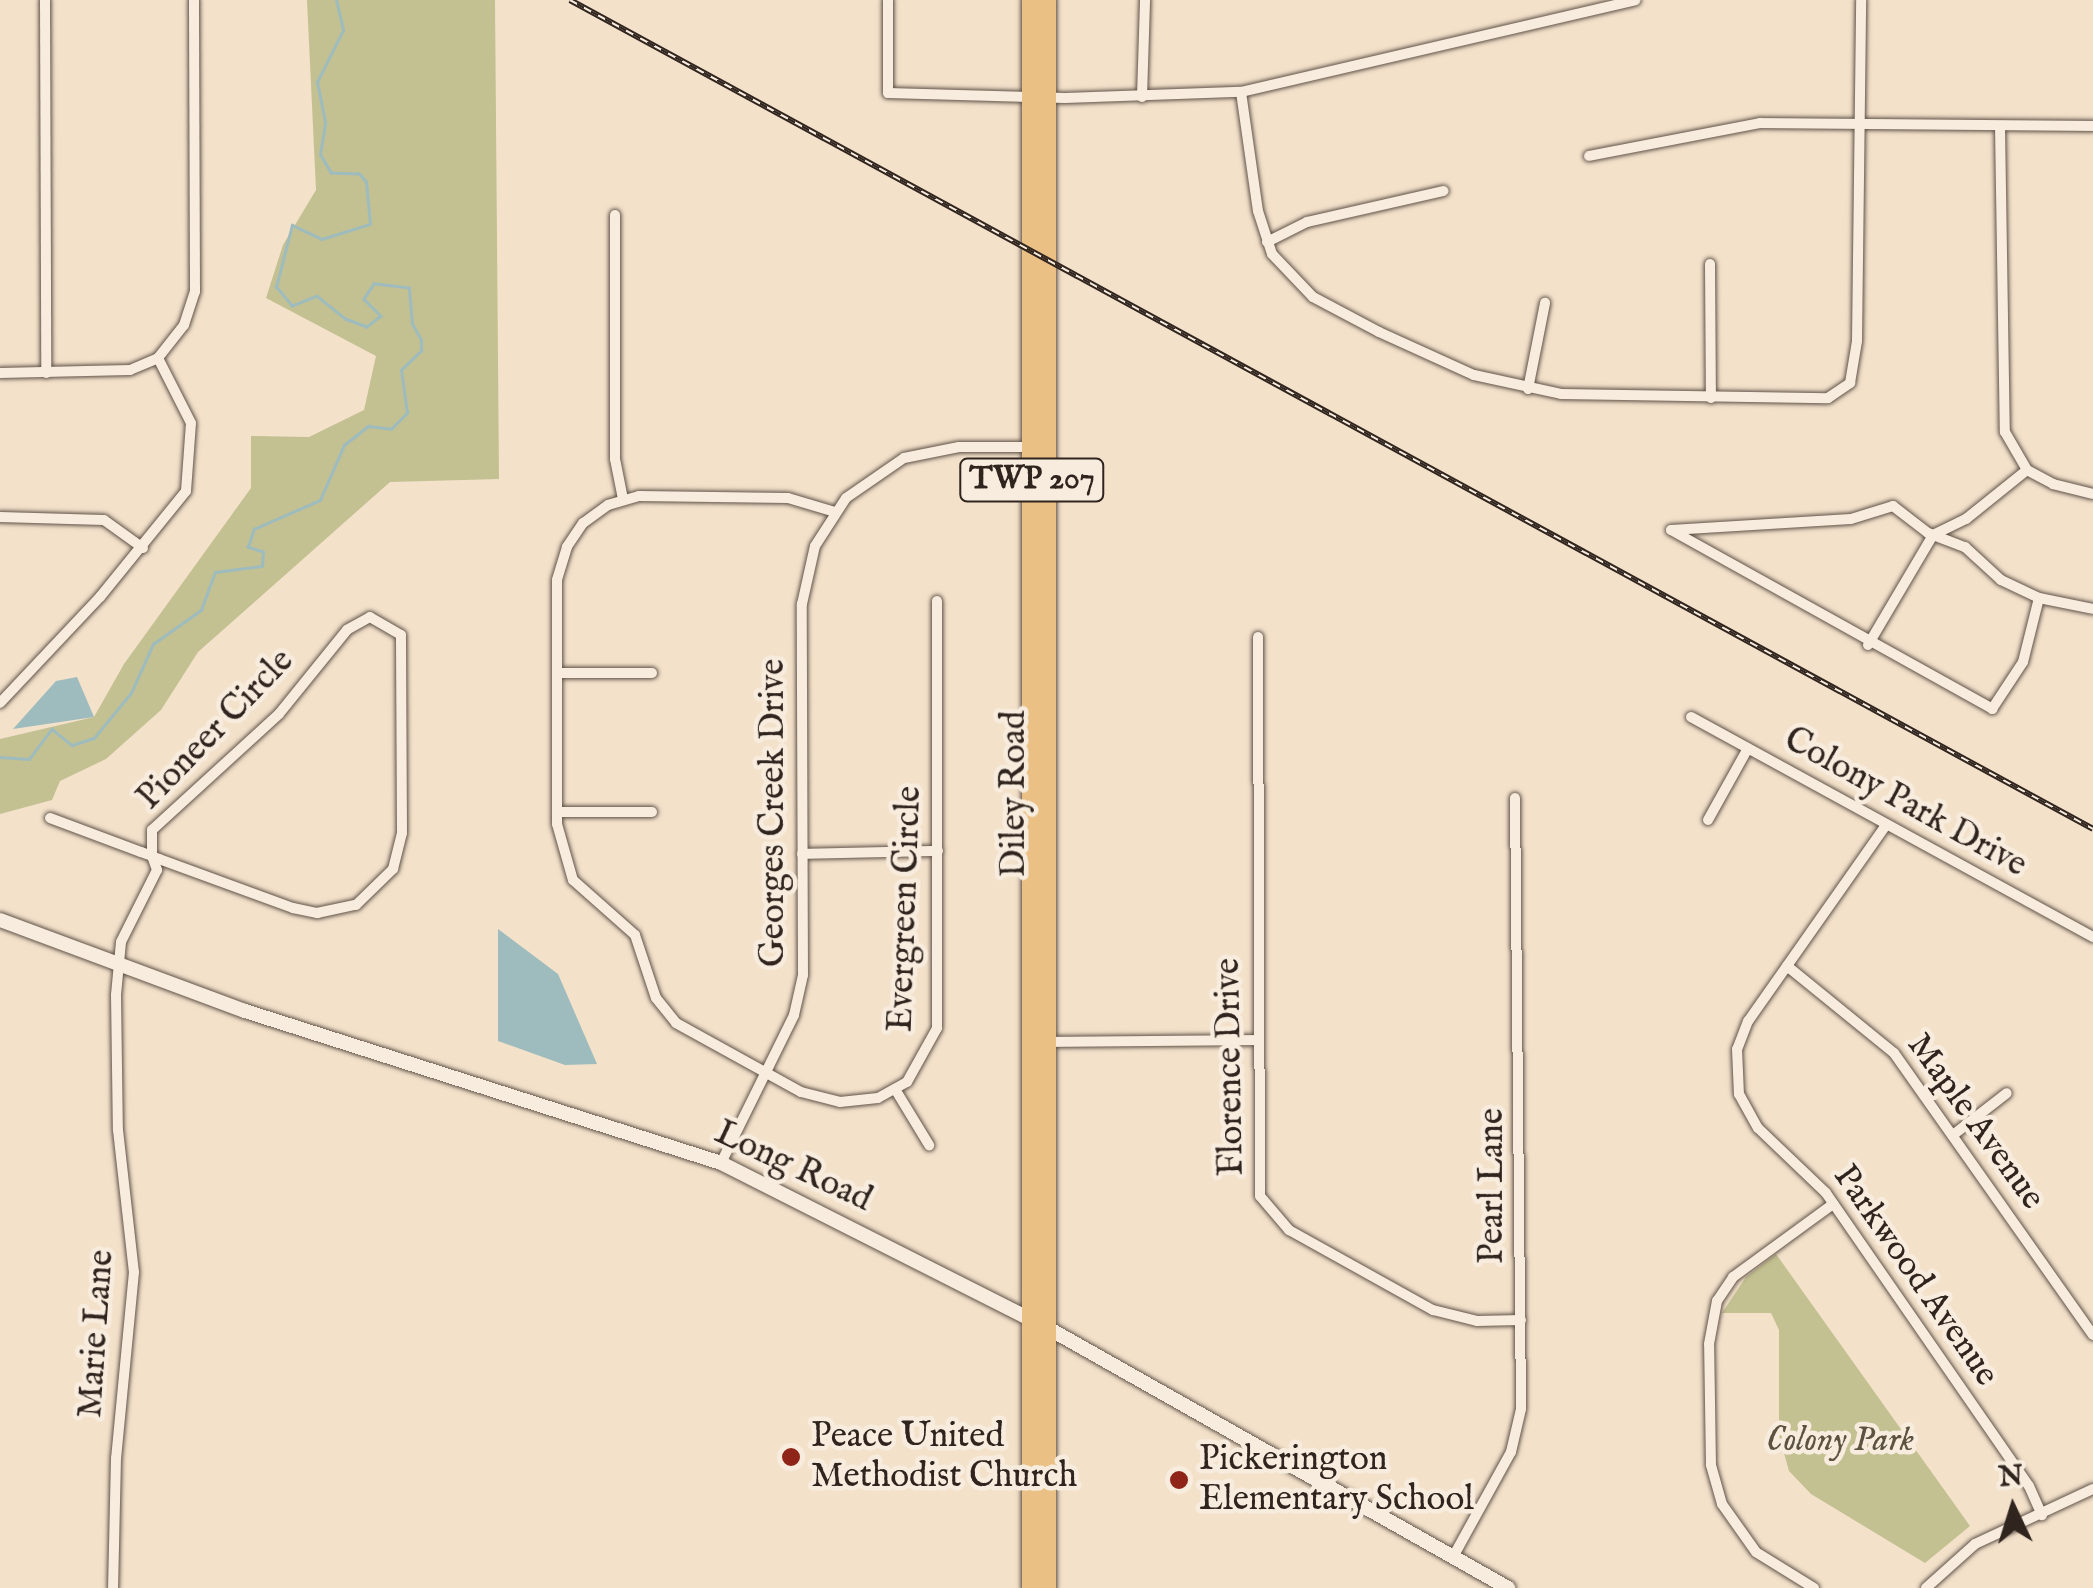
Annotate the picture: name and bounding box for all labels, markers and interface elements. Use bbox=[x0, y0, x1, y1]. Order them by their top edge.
road number: TWP 207 bbox=[957, 453, 1107, 507]
street label: Pioneer Circle bbox=[129, 641, 303, 819]
street label: Georges Creek Drive bbox=[753, 659, 795, 967]
street label: Diley Road bbox=[994, 711, 1036, 877]
street label: Colony Park Drive bbox=[1776, 719, 2034, 887]
street label: Evergreen Circle bbox=[881, 785, 931, 1033]
street label: Florence Drive bbox=[1208, 958, 1254, 1176]
street label: Maple Avenue bbox=[1897, 1026, 2053, 1218]
street label: Pearl Lane bbox=[1472, 1108, 1514, 1264]
street label: Long Road bbox=[708, 1112, 878, 1222]
street label: Parkwood Avenue bbox=[1823, 1157, 2007, 1395]
street label: Marie Lane bbox=[70, 1248, 124, 1420]
place label: Peace United Methodist Church bbox=[811, 1416, 1077, 1498]
park label: Colony Park bbox=[1766, 1420, 1914, 1462]
place label: Pickerington Elementary School bbox=[1199, 1439, 1474, 1521]
marker: Peace United Methodist Church bbox=[780, 1446, 802, 1468]
north arrow bbox=[1963, 1458, 2063, 1558]
text: N bbox=[1998, 1459, 2024, 1496]
marker: Pickerington Elementary School bbox=[1168, 1469, 1190, 1491]

